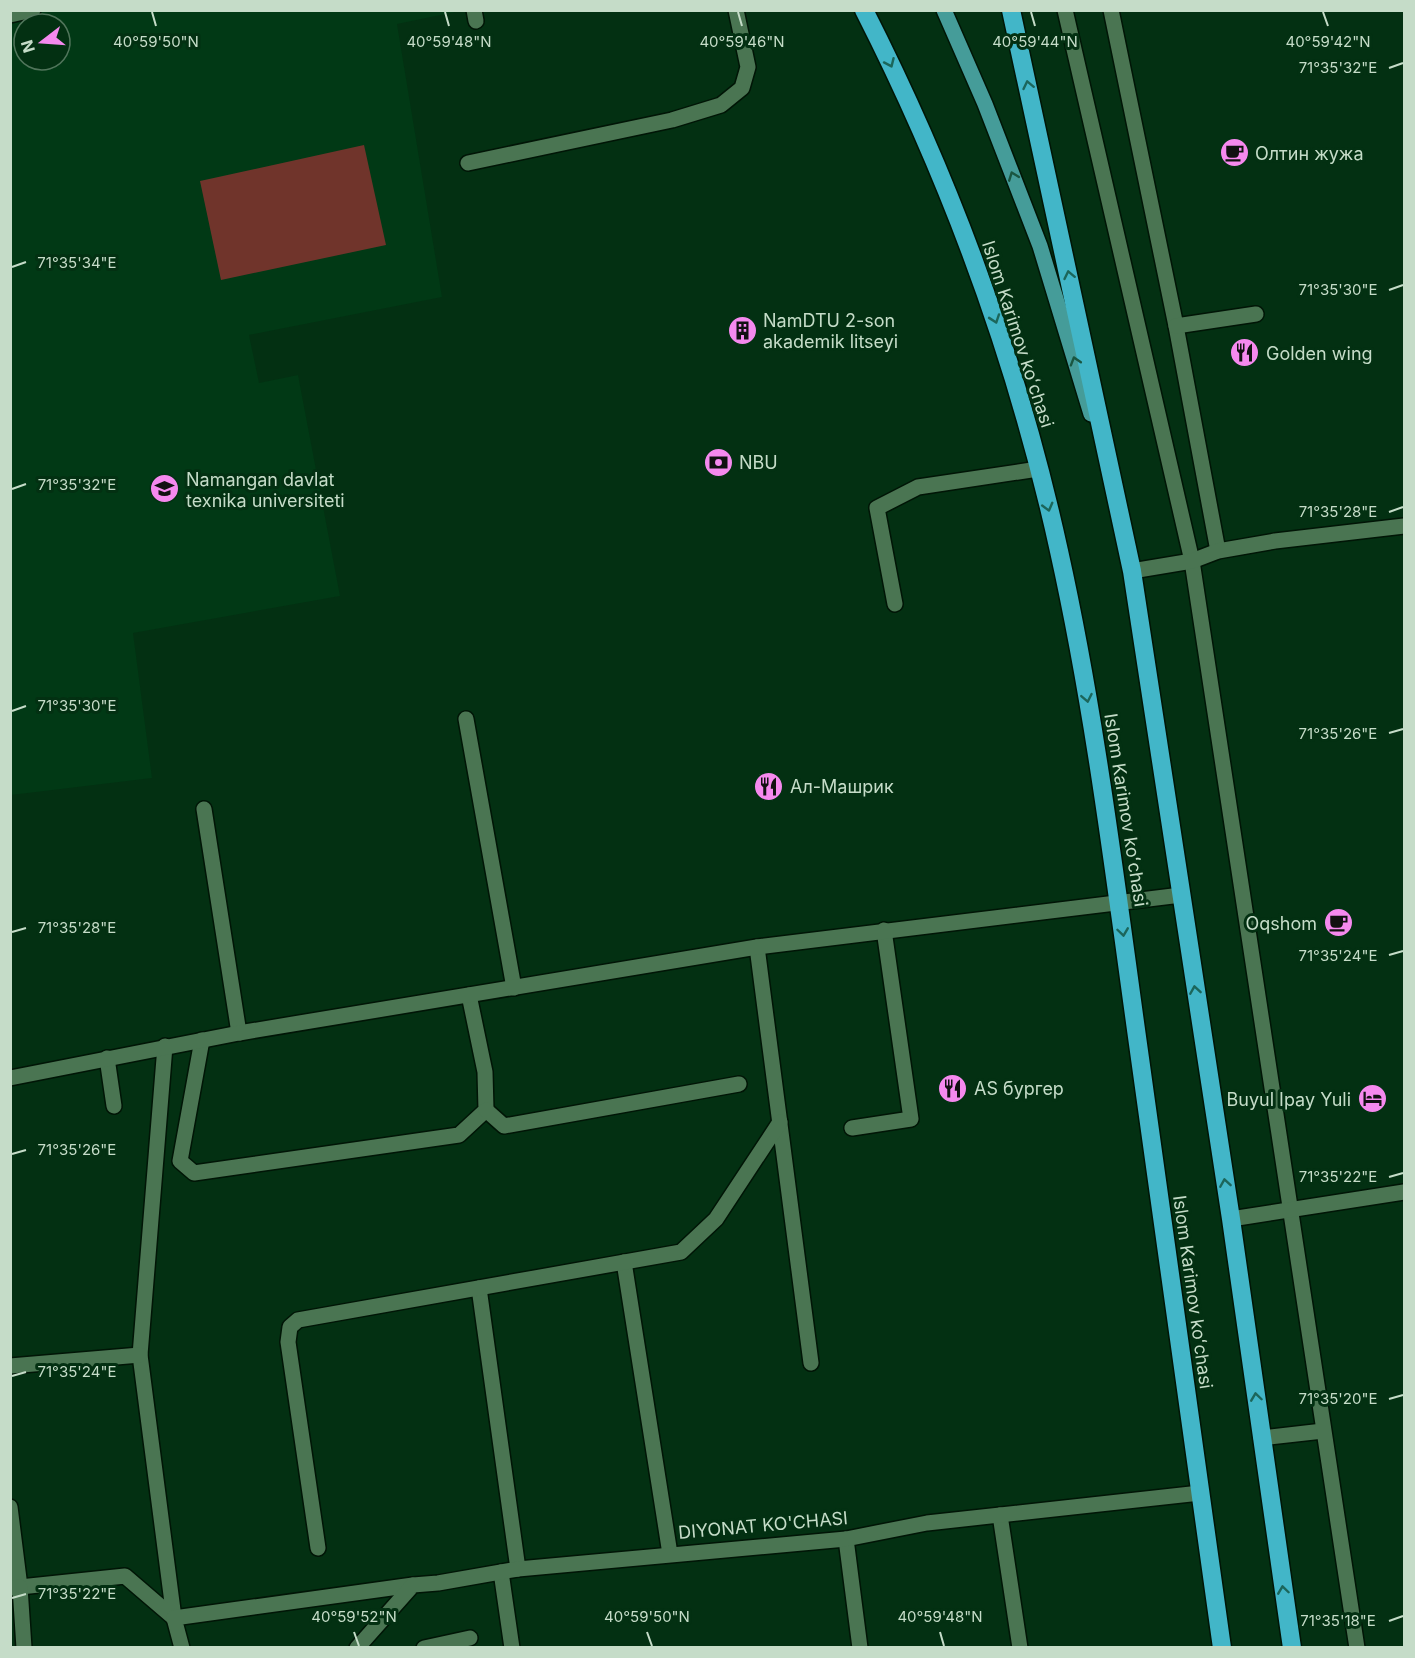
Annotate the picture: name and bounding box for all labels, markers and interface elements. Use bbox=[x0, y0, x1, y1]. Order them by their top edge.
north arrow bbox=[12, 12, 72, 72]
text: 40°59'50"N bbox=[113, 32, 199, 51]
text: 40°59'48"N bbox=[406, 32, 492, 51]
text: 40°59'46"N bbox=[699, 32, 785, 51]
text: 40°59'44"N bbox=[992, 32, 1078, 51]
text: 40°59'42"N bbox=[1285, 32, 1371, 51]
text: N bbox=[16, 38, 39, 55]
one-way arrow bbox=[883, 57, 895, 68]
text: 71°35'32"E bbox=[1299, 58, 1377, 77]
one-way arrow bbox=[1022, 80, 1035, 90]
cafe icon: Олтин жужа bbox=[1218, 137, 1250, 169]
place label: Олтин жужа bbox=[1255, 143, 1364, 164]
one-way arrow bbox=[1008, 171, 1021, 182]
street label: Islom Karimov koʻchasi bbox=[978, 238, 1058, 430]
text: 71°35'34"E bbox=[37, 253, 117, 272]
one-way arrow bbox=[1063, 271, 1076, 281]
text: 71°35'30"E bbox=[1298, 280, 1378, 299]
place label: NamDTU 2-son akademik litseyi bbox=[763, 310, 898, 352]
one-way arrow bbox=[987, 313, 1000, 324]
building icon: NamDTU 2-son akademik litseyi bbox=[726, 314, 758, 346]
restaurant icon: Golden wing bbox=[1229, 337, 1261, 369]
place label: Golden wing bbox=[1266, 343, 1373, 364]
one-way arrow bbox=[1069, 356, 1082, 367]
bank icon: NBU bbox=[702, 446, 734, 478]
place label: NBU bbox=[739, 452, 778, 473]
place label: Namangan davlat texnika universiteti bbox=[186, 469, 345, 511]
school or university icon: Namangan davlat texnika universiteti bbox=[149, 473, 181, 505]
text: 71°35'32"E bbox=[38, 475, 116, 494]
one-way arrow bbox=[1041, 501, 1053, 512]
text: 71°35'28"E bbox=[1299, 502, 1377, 521]
one-way arrow bbox=[1080, 693, 1093, 703]
text: 71°35'30"E bbox=[37, 696, 117, 715]
street label: Islom Karimov koʻchasi bbox=[1100, 712, 1152, 908]
text: 71°35'26"E bbox=[1299, 724, 1377, 743]
restaurant icon: Ал-Машрик bbox=[753, 770, 785, 802]
place label: Ал-Машрик bbox=[790, 776, 894, 797]
cafe icon: Oqshom bbox=[1322, 907, 1354, 939]
place label: Oqshom bbox=[1246, 913, 1317, 934]
text: 71°35'28"E bbox=[38, 918, 116, 937]
one-way arrow bbox=[1116, 928, 1128, 937]
text: 71°35'24"E bbox=[1299, 946, 1377, 965]
one-way arrow bbox=[1190, 985, 1202, 995]
restaurant icon: AS бургер bbox=[937, 1072, 969, 1104]
place label: AS бургер bbox=[974, 1078, 1064, 1099]
hotel icon: Buyul Ipay Yuli bbox=[1356, 1083, 1388, 1115]
place label: Buyul Ipay Yuli bbox=[1226, 1089, 1351, 1110]
text: 71°35'26"E bbox=[38, 1140, 116, 1159]
text: 71°35'22"E bbox=[1299, 1167, 1377, 1186]
one-way arrow bbox=[1220, 1178, 1232, 1187]
street label: Islom Karimov koʻchasi bbox=[1169, 1194, 1217, 1390]
text: 71°35'24"E bbox=[38, 1362, 116, 1381]
text: 71°35'20"E bbox=[1299, 1389, 1377, 1408]
one-way arrow bbox=[1250, 1392, 1262, 1401]
street label: DIYONAT KO'CHASI bbox=[677, 1507, 849, 1543]
text: 71°35'22"E bbox=[38, 1584, 116, 1603]
one-way arrow bbox=[1278, 1585, 1290, 1594]
text: 40°59'52"N bbox=[311, 1607, 397, 1626]
text: 40°59'50"N bbox=[604, 1607, 690, 1626]
text: 40°59'48"N bbox=[897, 1607, 983, 1626]
text: 71°35'18"E bbox=[1300, 1611, 1376, 1630]

